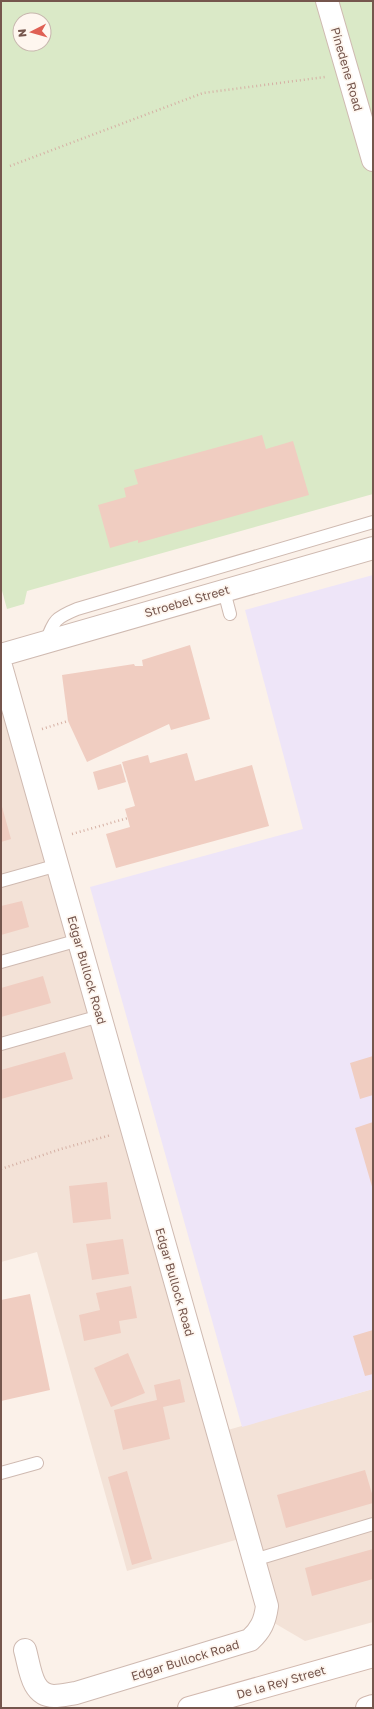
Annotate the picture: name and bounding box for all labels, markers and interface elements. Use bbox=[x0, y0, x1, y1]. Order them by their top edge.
north arrow bbox=[12, 12, 52, 52]
street label: Pinedene Road bbox=[328, 25, 366, 113]
text: N bbox=[15, 28, 28, 38]
street label: Stroebel Street bbox=[143, 582, 231, 620]
street label: Edgar Bullock Road bbox=[64, 914, 110, 1026]
street label: Edgar Bullock Road bbox=[152, 1226, 198, 1338]
street label: Edgar Bullock Road bbox=[129, 1636, 241, 1684]
street label: De la Rey Street bbox=[235, 1662, 327, 1702]

